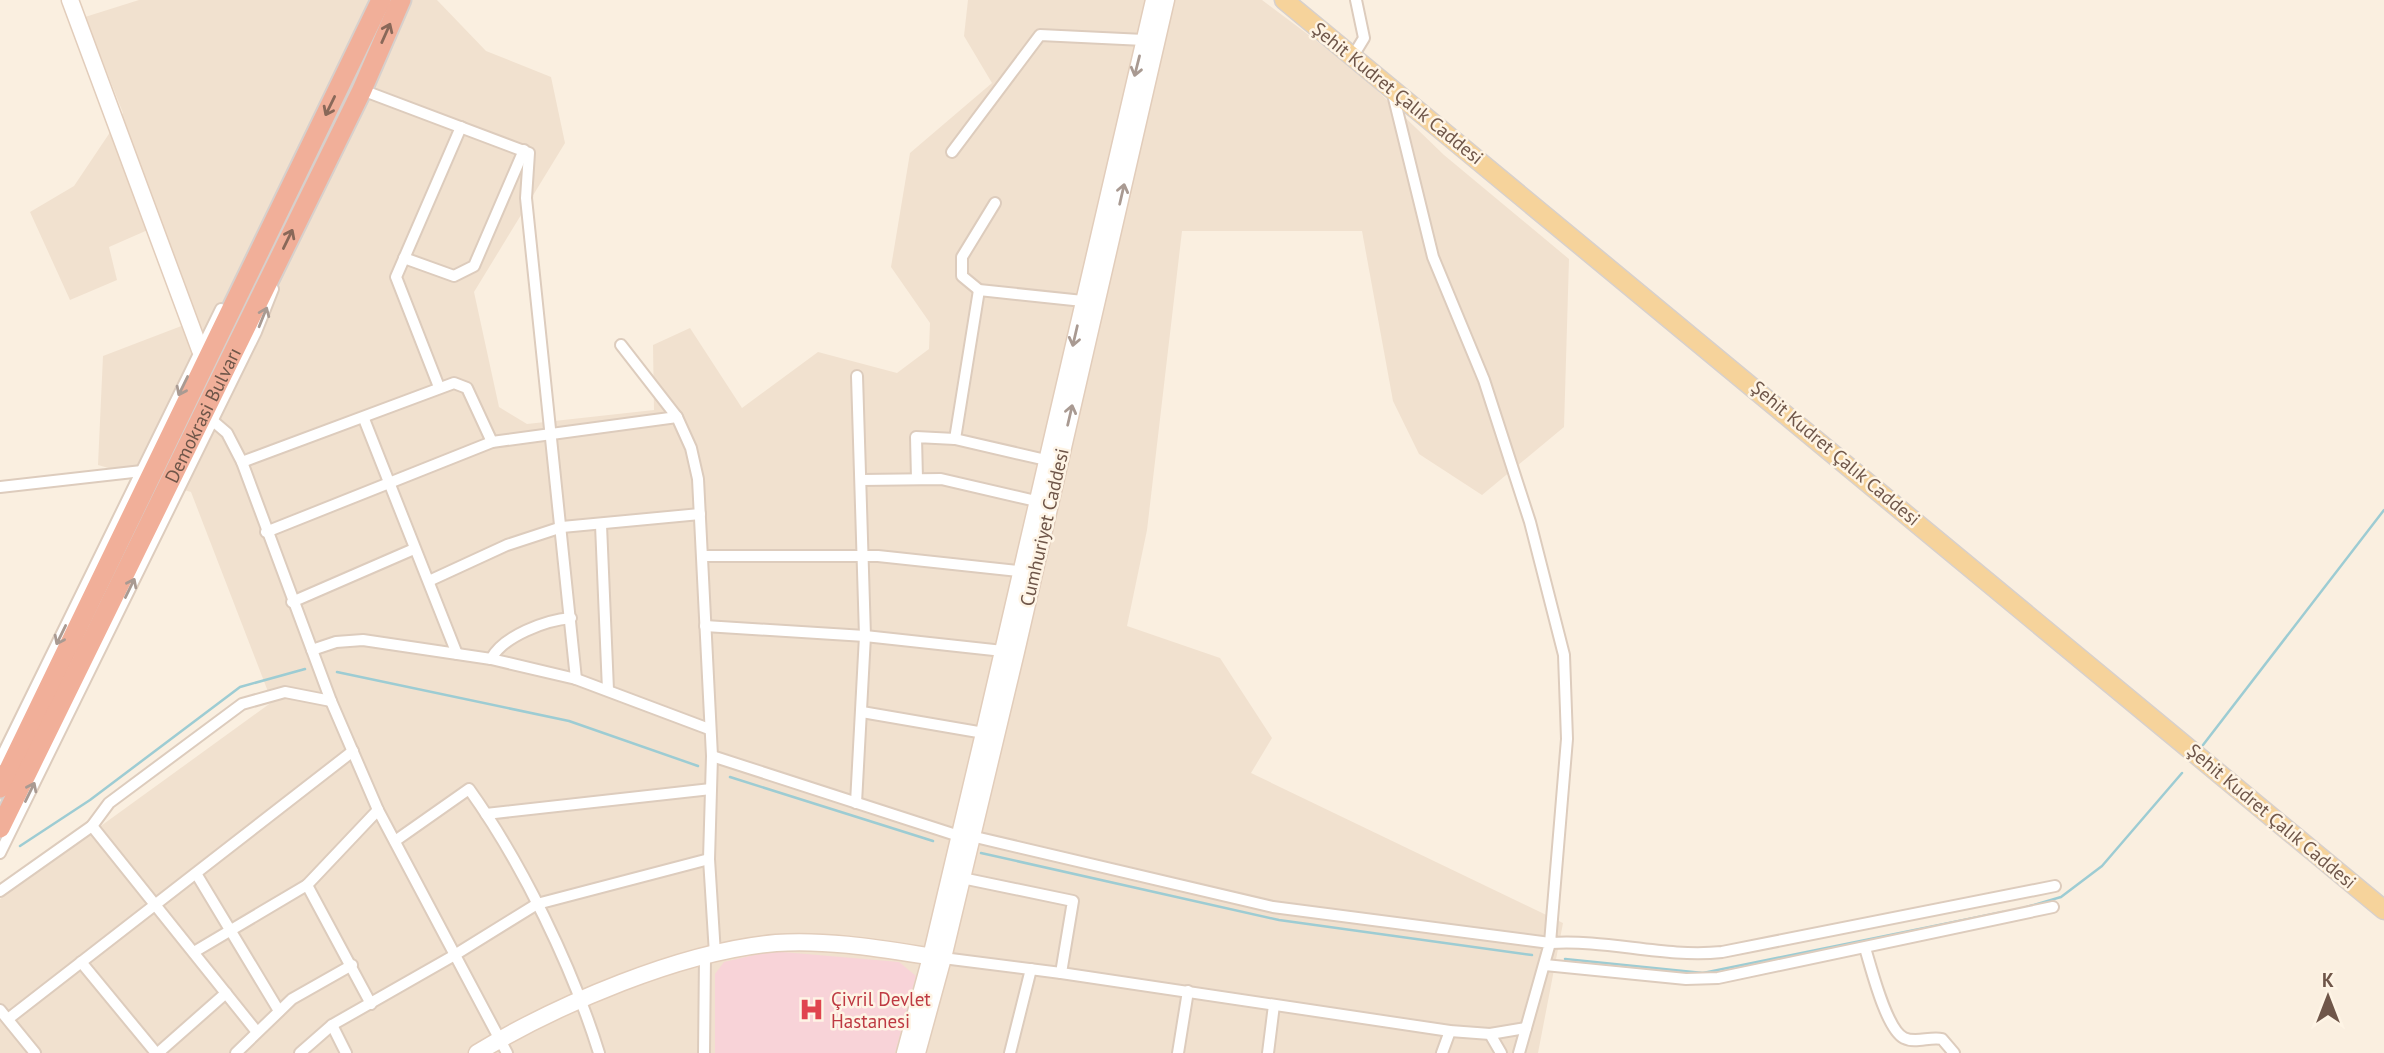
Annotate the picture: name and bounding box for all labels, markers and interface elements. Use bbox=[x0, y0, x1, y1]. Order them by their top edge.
street label: Şehit Kudret Çalık Caddesi bbox=[1308, 17, 1488, 169]
one-way arrow bbox=[381, 23, 394, 45]
one-way arrow bbox=[1130, 54, 1143, 77]
one-way arrow bbox=[323, 95, 337, 116]
one-way arrow bbox=[1116, 183, 1129, 206]
one-way arrow bbox=[282, 229, 296, 250]
one-way arrow bbox=[257, 307, 270, 329]
one-way arrow bbox=[1068, 324, 1081, 347]
street label: Demokrasi Bulvarı bbox=[159, 343, 246, 487]
one-way arrow bbox=[175, 375, 189, 396]
street label: Şehit Kudret Çalık Caddesi bbox=[1747, 375, 1925, 531]
one-way arrow bbox=[1064, 404, 1078, 427]
street label: Cumhuriyet Caddesi bbox=[1014, 446, 1074, 608]
one-way arrow bbox=[123, 578, 137, 599]
one-way arrow bbox=[54, 624, 68, 645]
street label: Şehit Kudret Çalık Caddesi bbox=[2183, 738, 2361, 894]
one-way arrow bbox=[24, 782, 37, 803]
north arrow bbox=[2293, 962, 2363, 1032]
text: K bbox=[2322, 968, 2334, 992]
place label: Çivril Devlet Hastanesi bbox=[831, 987, 931, 1033]
hospital icon: Çivril Devlet Hastanesi bbox=[797, 996, 825, 1024]

